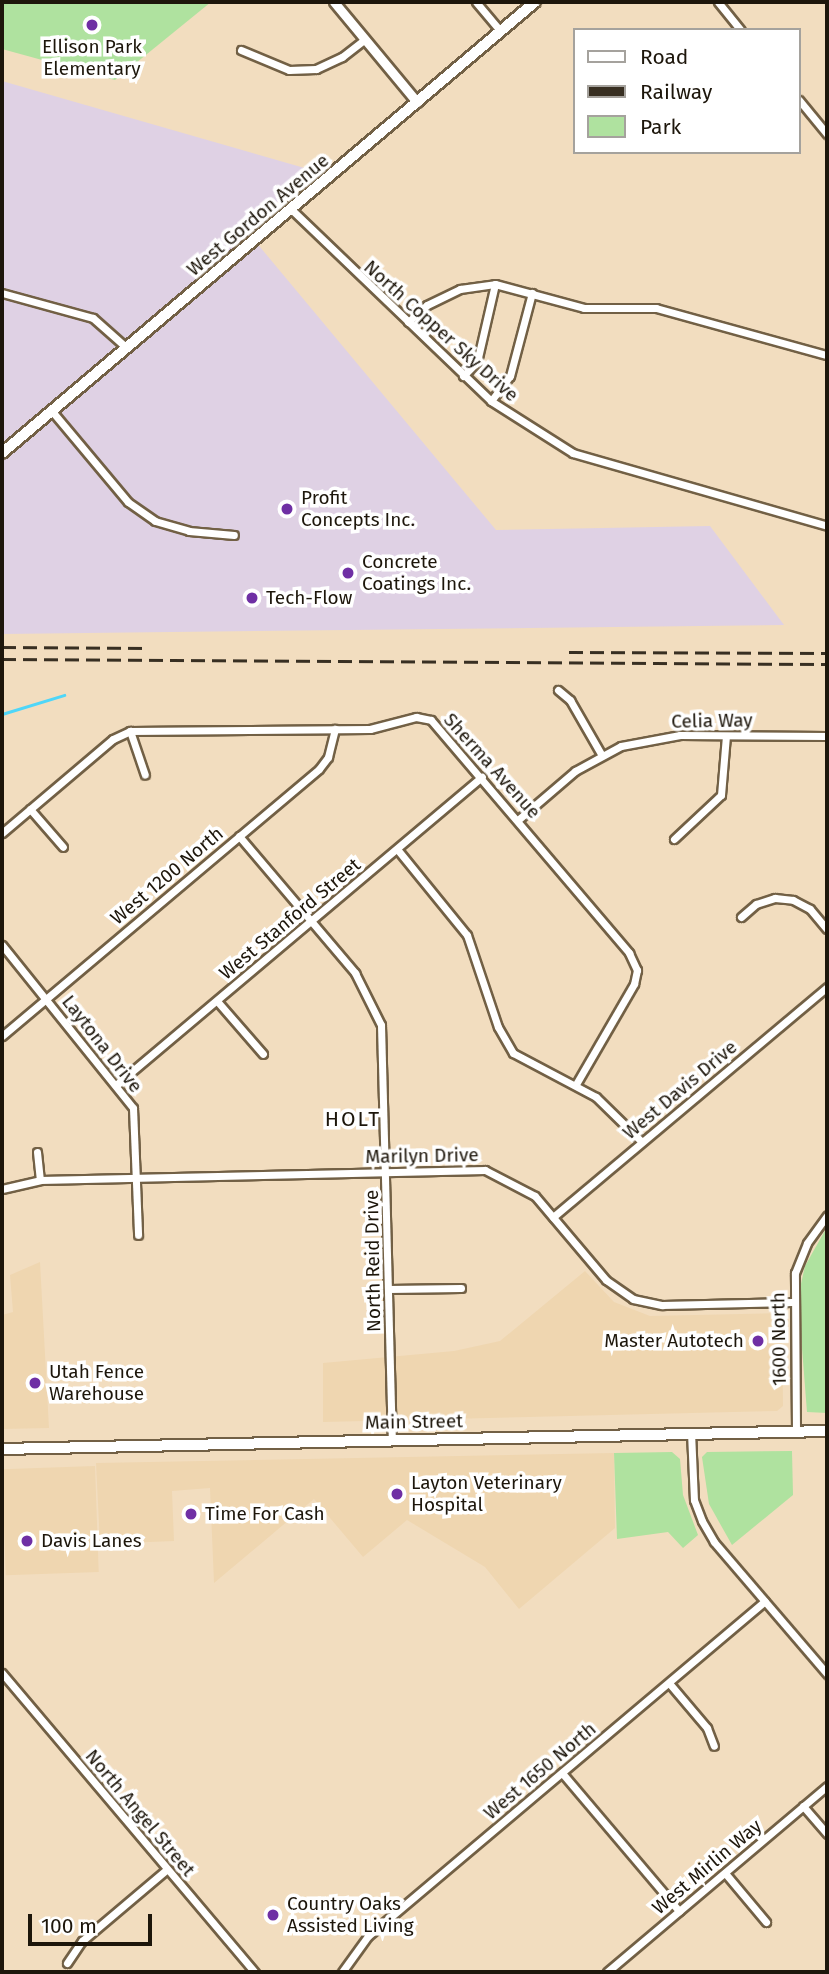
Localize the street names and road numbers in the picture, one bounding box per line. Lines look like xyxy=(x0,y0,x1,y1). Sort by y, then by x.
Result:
street label: West Gordon Avenue xyxy=(182,149,334,281)
street label: North Copper Sky Drive xyxy=(359,256,523,406)
street label: Sherma Avenue xyxy=(439,709,545,823)
street label: Celia Way xyxy=(671,709,753,733)
street label: West 1200 North xyxy=(106,822,228,930)
street label: West Stanford Street xyxy=(215,853,365,985)
street label: Laytona Drive xyxy=(57,991,147,1097)
street label: West Davis Drive xyxy=(618,1036,742,1144)
street label: Marilyn Drive xyxy=(365,1144,479,1168)
street label: North Reid Drive xyxy=(360,1190,386,1332)
street label: 1600 North xyxy=(767,1292,791,1386)
street label: Main Street xyxy=(365,1410,463,1434)
street label: West 1650 North xyxy=(479,1717,601,1825)
street label: North Angel Street xyxy=(80,1745,200,1881)
street label: West Mirlin Way xyxy=(648,1815,766,1919)

